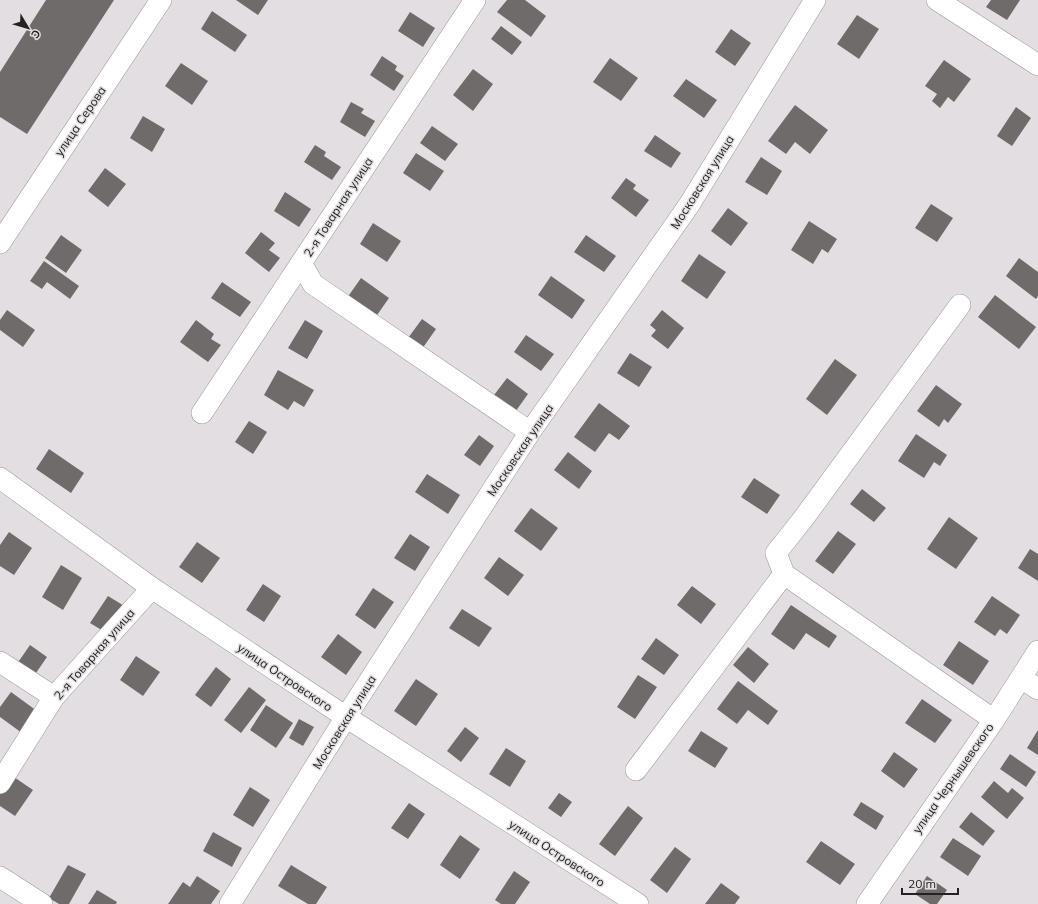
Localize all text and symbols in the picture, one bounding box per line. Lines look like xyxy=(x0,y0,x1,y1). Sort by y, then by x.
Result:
north arrow xyxy=(8,8,48,48)
text: С xyxy=(28,27,44,42)
street label: улица Серова xyxy=(51,83,109,159)
street label: Московская улица xyxy=(667,132,737,232)
street label: 2-я Товарная улица xyxy=(300,154,376,260)
street label: Московская улица xyxy=(484,401,556,499)
street label: 2-я Товарная улица xyxy=(50,605,138,703)
street label: улица Островского xyxy=(235,640,336,714)
street label: Московская улица xyxy=(309,672,379,772)
street label: улица Чернышевского xyxy=(909,720,997,836)
street label: улица Островского xyxy=(506,816,608,890)
scale bar xyxy=(902,870,958,896)
text: 20 m xyxy=(908,876,936,891)

